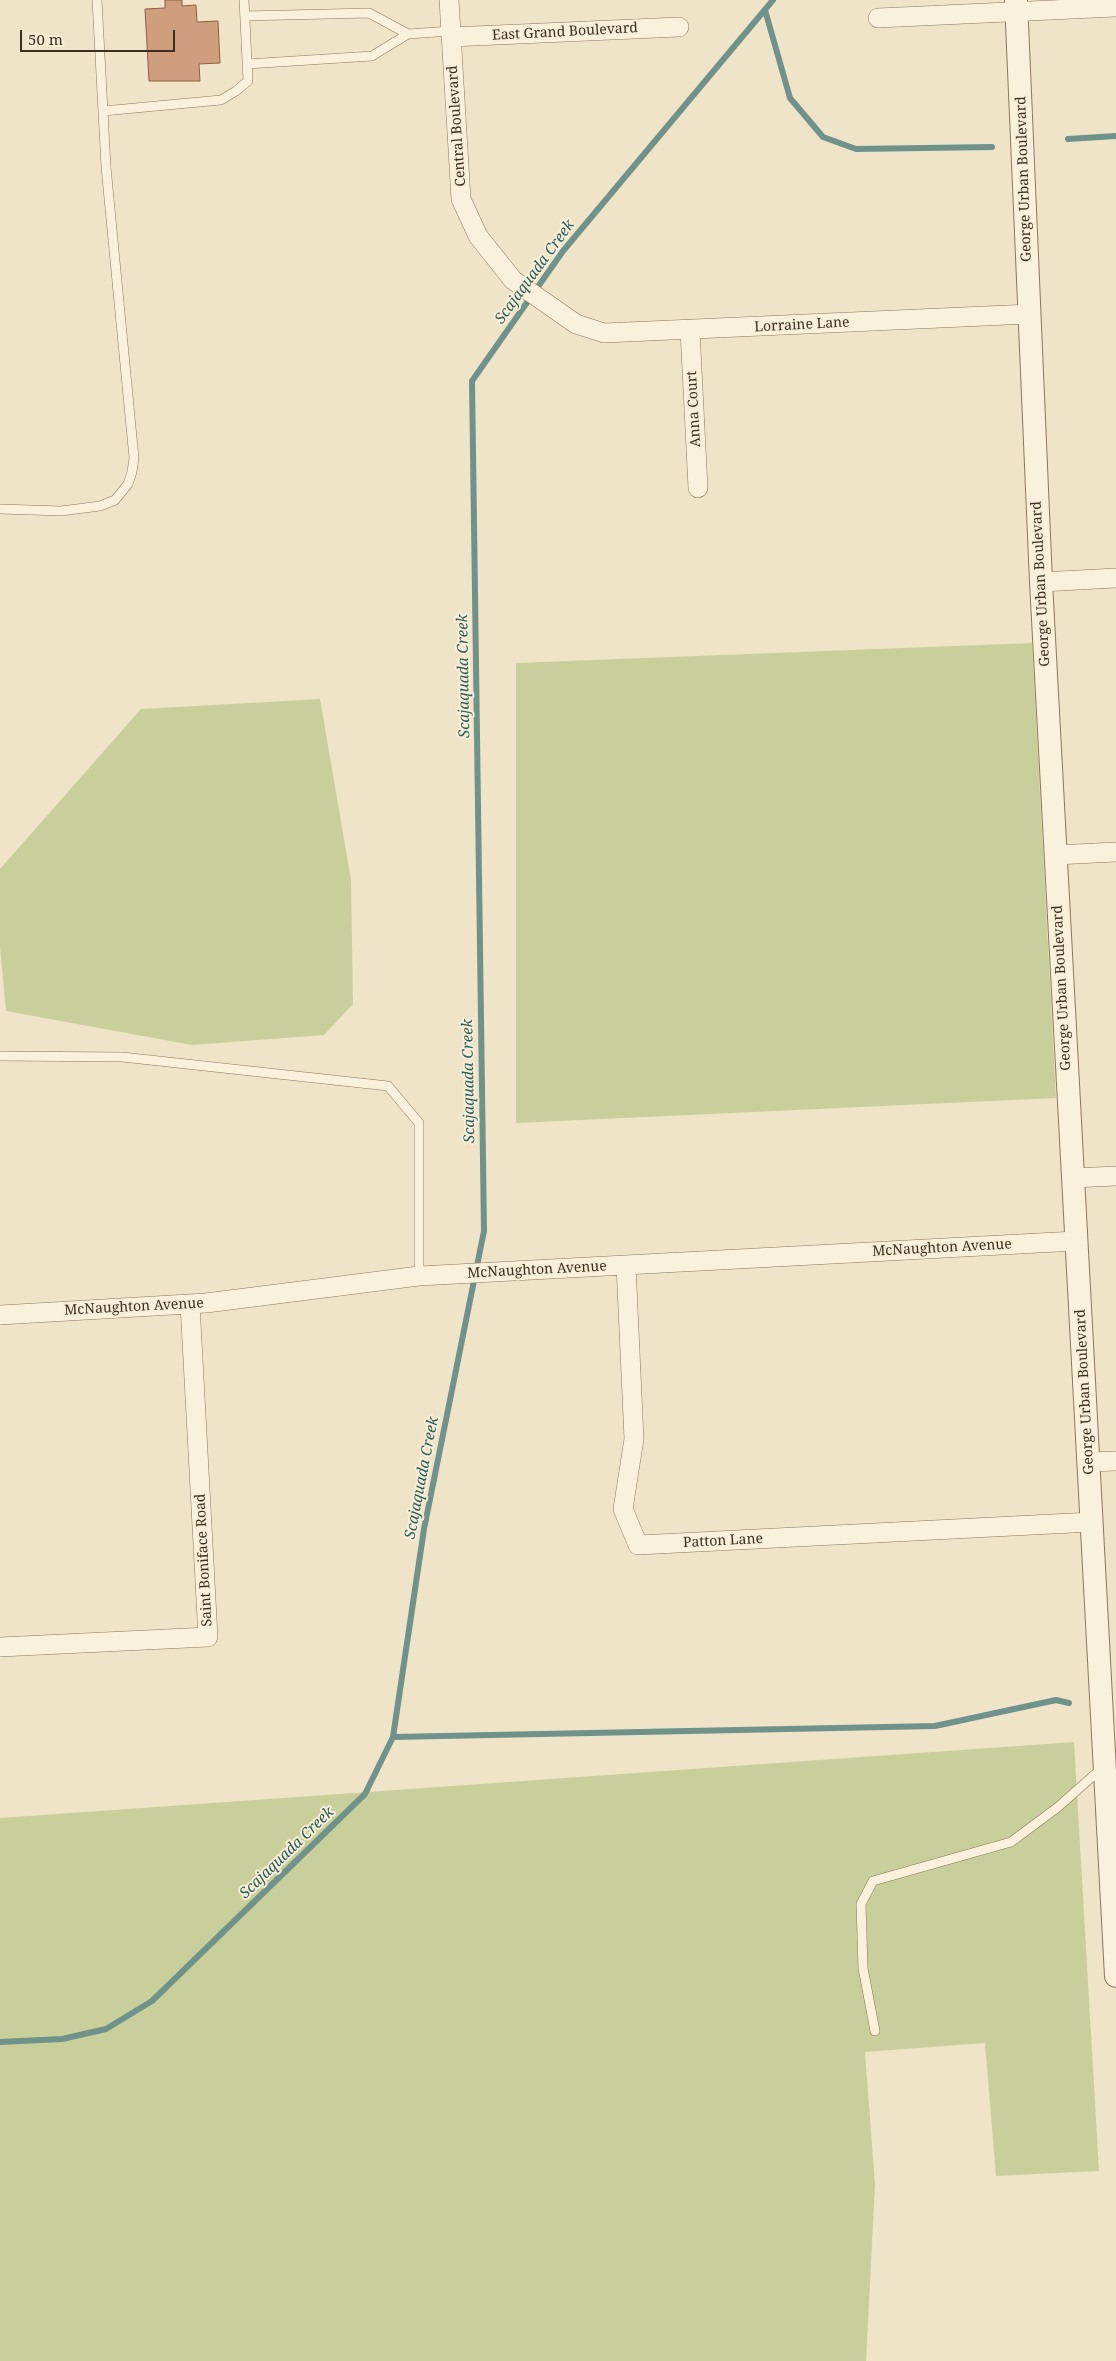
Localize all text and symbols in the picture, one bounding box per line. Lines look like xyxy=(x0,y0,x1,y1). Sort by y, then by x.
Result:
scale bar xyxy=(22,20,178,52)
street label: East Grand Boulevard xyxy=(492,20,638,44)
text: 50 m xyxy=(28,29,63,49)
street label: Central Boulevard xyxy=(444,65,470,187)
street label: George Urban Boulevard xyxy=(1013,96,1035,262)
water label: Scajaquada Creek xyxy=(491,217,579,327)
street label: Lorraine Lane xyxy=(754,314,850,336)
street label: Anna Court xyxy=(684,370,704,448)
street label: George Urban Boulevard xyxy=(1028,501,1054,667)
water label: Scajaquada Creek xyxy=(454,614,474,738)
street label: George Urban Boulevard xyxy=(1049,905,1075,1071)
water label: Scajaquada Creek xyxy=(459,1019,479,1143)
street label: McNaughton Avenue xyxy=(872,1236,1012,1260)
street label: McNaughton Avenue xyxy=(467,1258,607,1282)
street label: McNaughton Avenue xyxy=(64,1295,204,1319)
street label: George Urban Boulevard xyxy=(1072,1309,1098,1475)
water label: Scajaquada Creek xyxy=(401,1415,443,1541)
street label: Saint Boniface Road xyxy=(192,1493,216,1627)
street label: Patton Lane xyxy=(683,1531,763,1551)
water label: Scajaquada Creek xyxy=(236,1803,338,1903)

